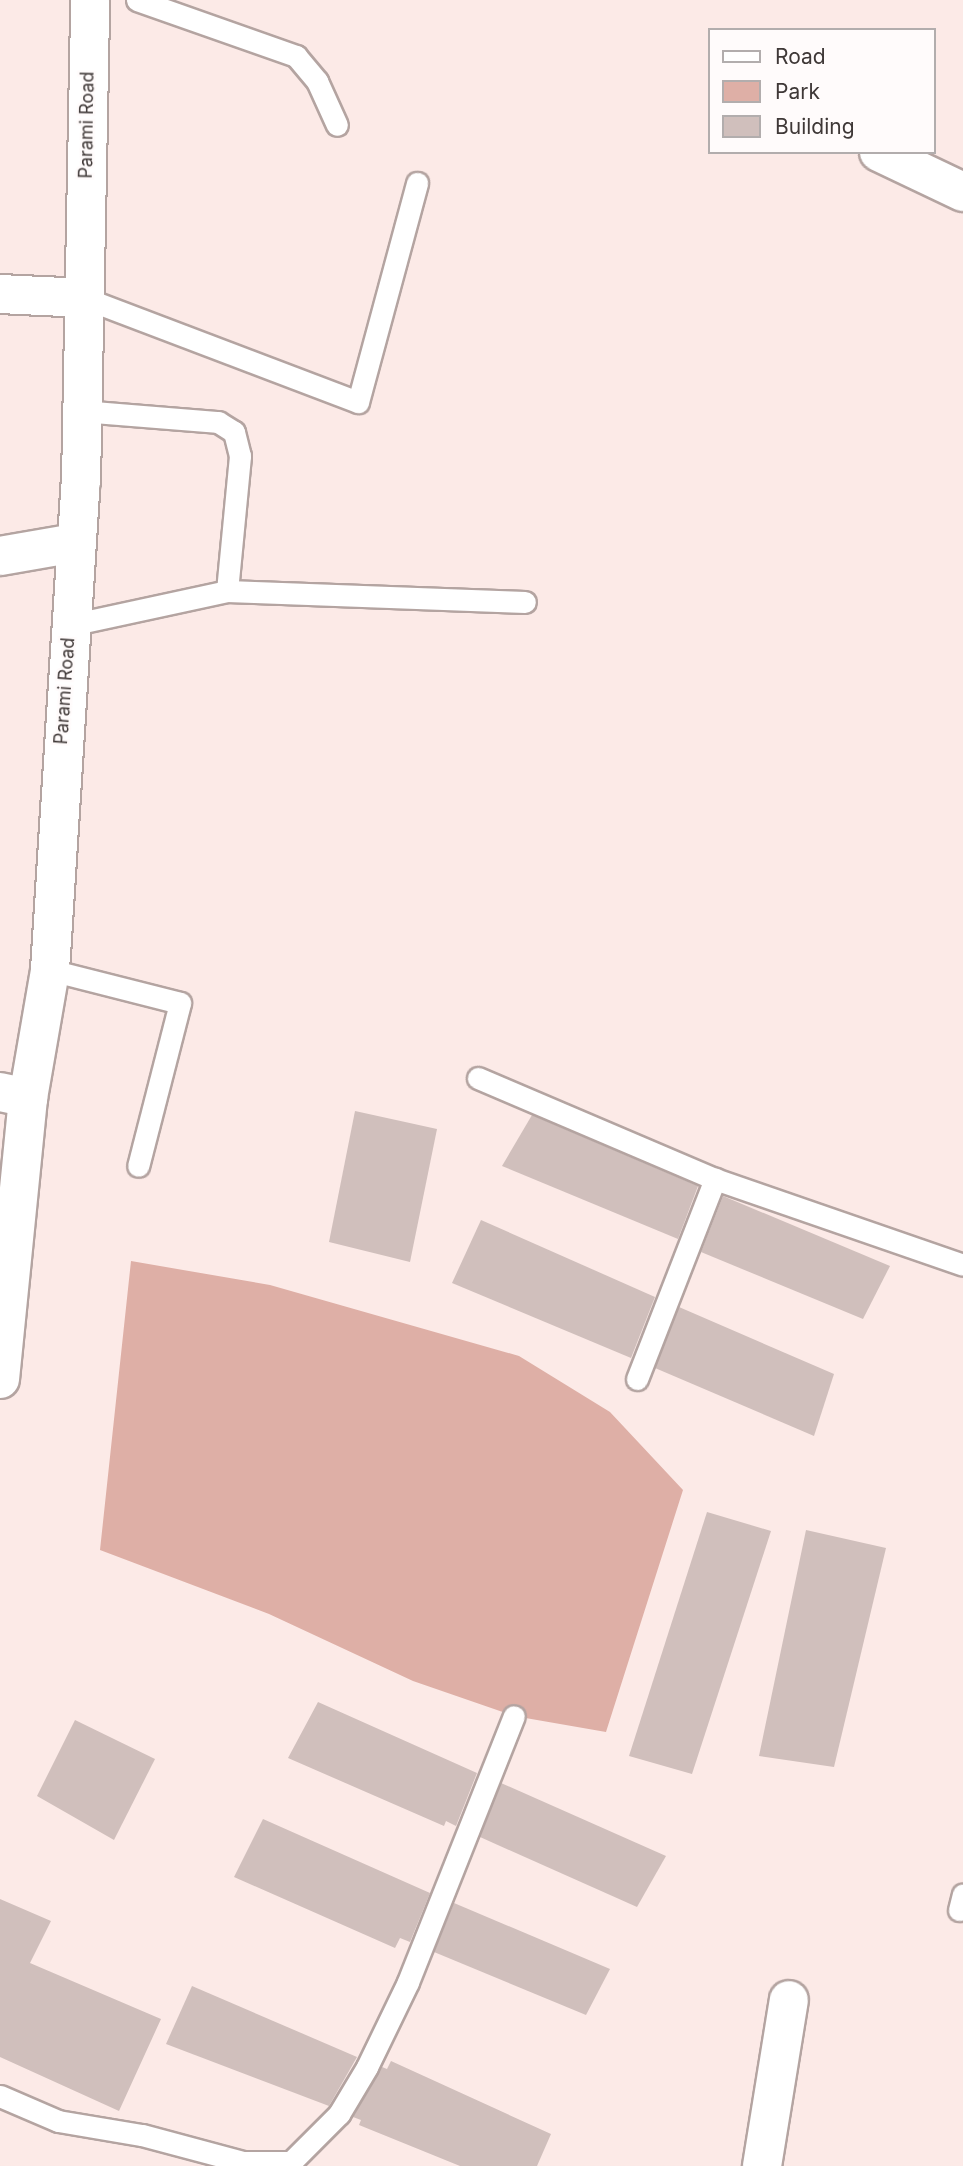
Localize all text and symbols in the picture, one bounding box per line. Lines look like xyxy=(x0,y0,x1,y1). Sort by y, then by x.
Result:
legend xyxy=(708,28,935,154)
text: Road xyxy=(775,44,826,69)
street label: Parami Road xyxy=(75,71,99,179)
text: Park xyxy=(775,79,820,104)
text: Building xyxy=(775,114,855,139)
street label: Parami Road xyxy=(50,637,80,745)

